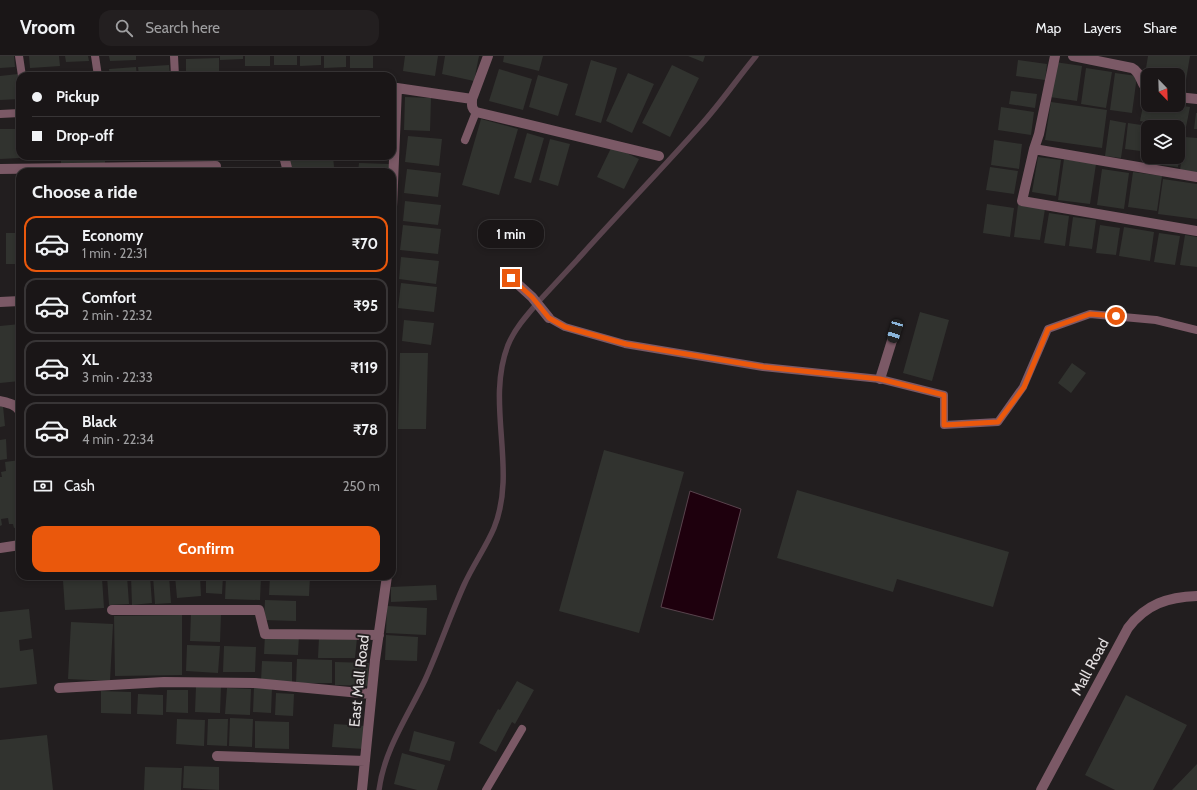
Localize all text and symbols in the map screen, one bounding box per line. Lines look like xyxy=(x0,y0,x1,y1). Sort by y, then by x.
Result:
search box xyxy=(99,10,379,46)
text: Vroom xyxy=(20,16,75,39)
icon: search xyxy=(113,17,135,39)
text: Search here xyxy=(145,19,220,37)
text: Map xyxy=(1036,19,1061,37)
text: Layers xyxy=(1083,19,1121,37)
text: Share xyxy=(1143,19,1177,37)
north arrow xyxy=(1141,68,1185,112)
map controls xyxy=(1141,68,1185,164)
text: Pickup xyxy=(56,88,99,106)
button: layers xyxy=(1141,120,1185,164)
text: Drop-off xyxy=(56,127,114,145)
text: Choose a ride xyxy=(32,181,137,203)
callout: 1 min xyxy=(478,220,544,248)
icon: car xyxy=(34,226,70,262)
text: 1 min xyxy=(496,226,526,242)
text: Economy xyxy=(82,227,143,245)
text: ₹70 xyxy=(352,235,378,253)
text: 1 min · 22:31 xyxy=(82,245,147,261)
route end xyxy=(502,269,520,287)
icon: car xyxy=(34,288,70,324)
text: Comfort xyxy=(82,289,136,307)
text: ₹95 xyxy=(353,297,378,315)
text: 2 min · 22:32 xyxy=(82,307,152,323)
route start xyxy=(1107,307,1125,325)
car xyxy=(886,318,904,344)
icon: car xyxy=(34,350,70,386)
text: XL xyxy=(82,351,99,369)
text: ₹119 xyxy=(350,359,378,377)
text: 3 min · 22:33 xyxy=(82,369,153,385)
icon: car xyxy=(34,412,70,448)
text: Black xyxy=(82,413,117,431)
text: ₹78 xyxy=(353,421,378,439)
text: 4 min · 22:34 xyxy=(82,431,154,447)
icon: cash xyxy=(32,475,54,497)
text: Cash xyxy=(64,477,95,495)
text: 250 m xyxy=(343,478,380,494)
button: Confirm xyxy=(32,526,380,572)
street label: East Mall Road xyxy=(345,634,373,728)
street label: Mall Road xyxy=(1067,635,1113,699)

